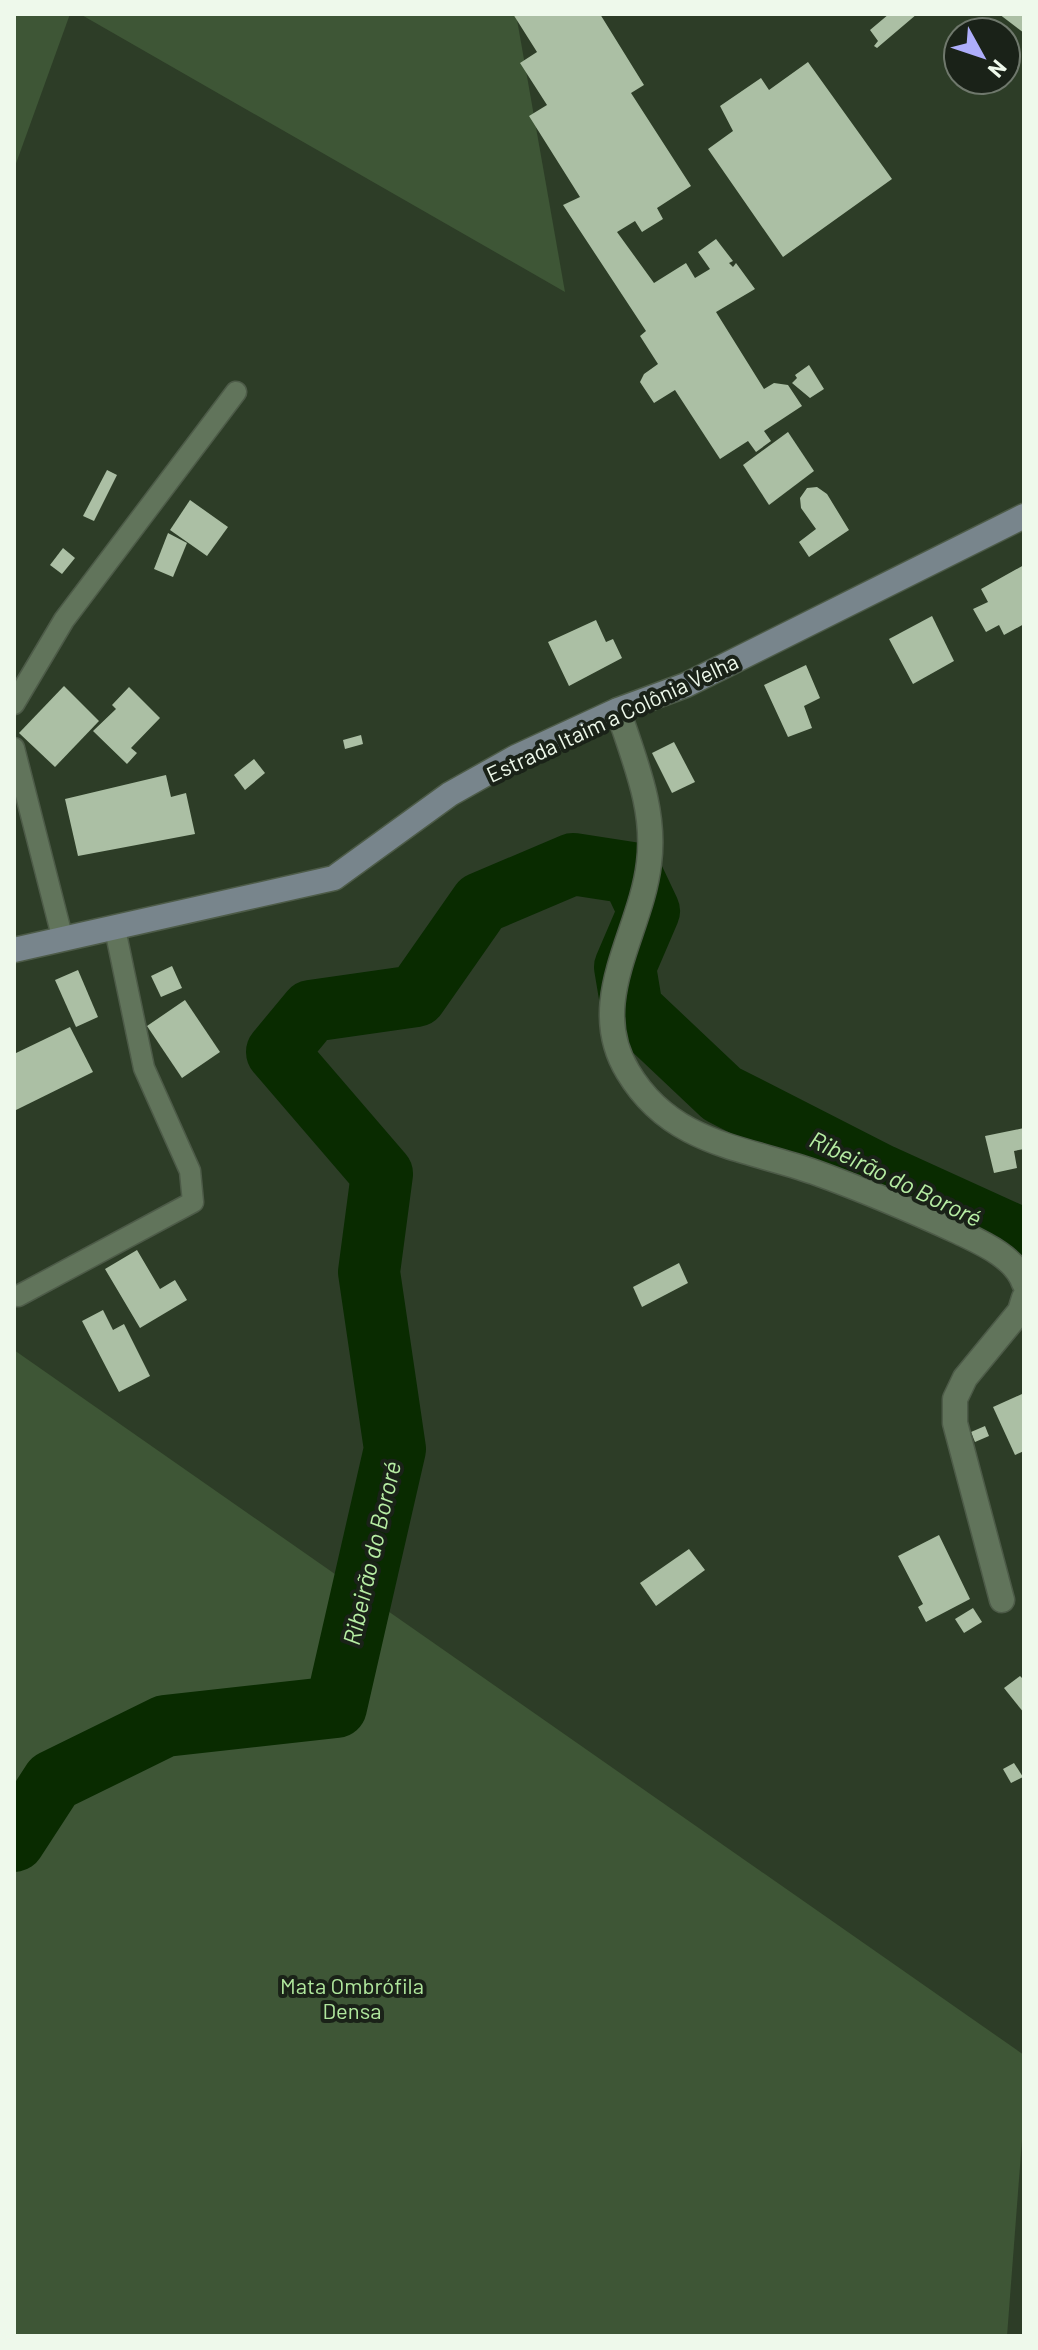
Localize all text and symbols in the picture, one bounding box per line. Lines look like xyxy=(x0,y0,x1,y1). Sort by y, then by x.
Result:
north arrow xyxy=(942,16,1022,96)
text: N xyxy=(983,56,1013,83)
street label: Estrada Itaim a Colônia Velha xyxy=(482,647,742,787)
water label: Ribeirão do Bororé xyxy=(805,1124,987,1232)
water label: Ribeirão do Bororé xyxy=(336,1458,406,1648)
park label: Mata Ombrófila Densa xyxy=(280,1972,424,2023)

